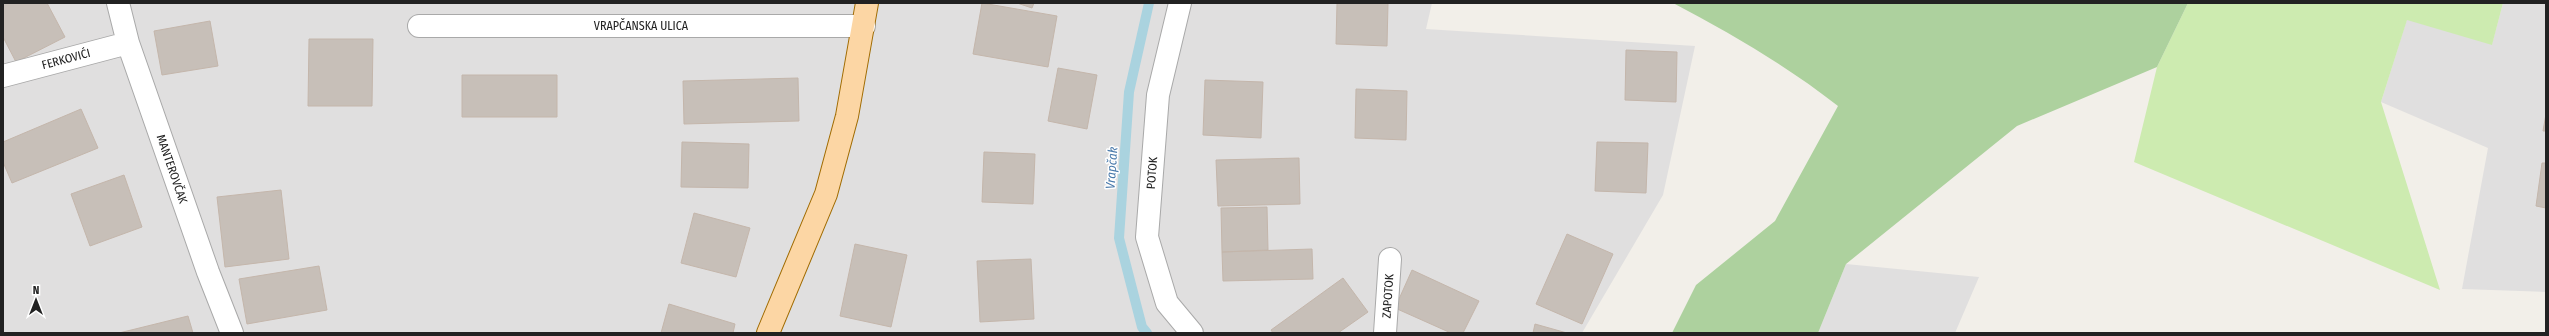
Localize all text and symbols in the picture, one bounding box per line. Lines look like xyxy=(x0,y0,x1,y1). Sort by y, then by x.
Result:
street label: VRAPČANSKA ULICA xyxy=(594,18,689,33)
street label: FERKOVIĆI xyxy=(40,45,92,72)
street label: MANTEROVČAK xyxy=(154,132,191,206)
water label: Vrapčak xyxy=(1103,146,1121,190)
street label: POTOK xyxy=(1144,156,1160,190)
street label: ZAPOTOK xyxy=(1379,273,1397,319)
north arrow xyxy=(16,280,56,320)
text: N xyxy=(33,284,39,297)

